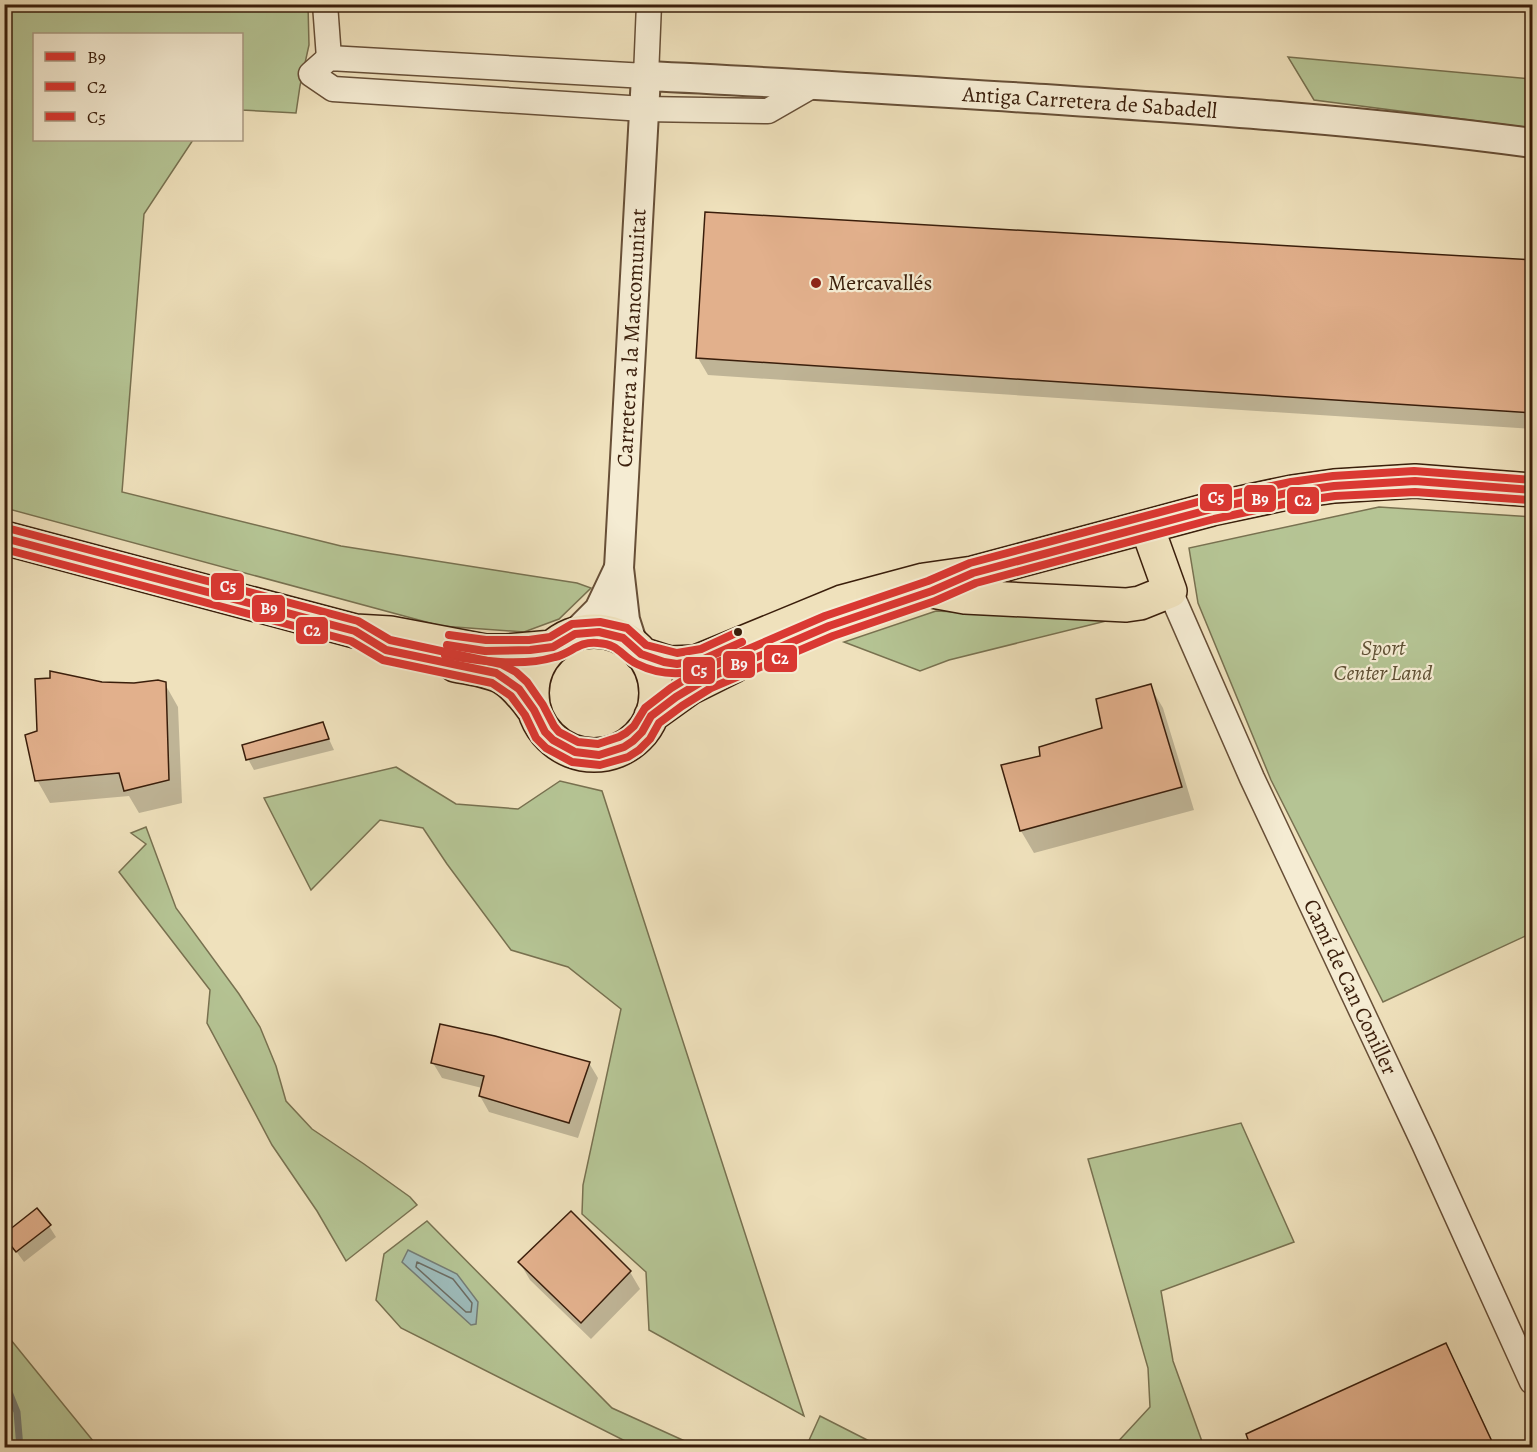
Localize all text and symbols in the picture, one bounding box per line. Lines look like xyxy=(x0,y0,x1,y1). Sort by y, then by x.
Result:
legend xyxy=(33,33,243,141)
text: B9 xyxy=(87,45,106,69)
text: C2 xyxy=(87,75,107,99)
street label: Antiga Carretera de Sabadell xyxy=(961,79,1218,126)
text: C5 xyxy=(87,105,106,129)
street label: Carretera a la Mancomunitat xyxy=(610,208,654,468)
place label: Mercavallés xyxy=(828,268,932,298)
marker: Mercavallés xyxy=(809,276,823,290)
line badge: C5 xyxy=(1199,483,1233,512)
line badge: B9 xyxy=(1243,484,1277,513)
line badge: C2 xyxy=(1286,486,1320,515)
text: C5 xyxy=(1208,487,1225,509)
text: B9 xyxy=(1251,489,1269,511)
text: C2 xyxy=(1294,490,1312,512)
line badge: C5 xyxy=(210,572,245,601)
text: C5 xyxy=(220,576,237,598)
line badge: B9 xyxy=(251,594,286,623)
text: B9 xyxy=(260,598,278,620)
line badge: C2 xyxy=(295,616,329,645)
text: C2 xyxy=(303,620,321,642)
unlabelled marker xyxy=(732,626,744,638)
park label: Sport Center Land xyxy=(1334,633,1432,688)
line badge: C2 xyxy=(763,644,798,673)
text: C2 xyxy=(771,648,789,670)
line badge: B9 xyxy=(722,650,756,679)
text: B9 xyxy=(730,654,748,676)
line badge: C5 xyxy=(682,656,716,685)
text: C5 xyxy=(691,660,708,682)
street label: Camí de Can Coniller xyxy=(1296,894,1404,1080)

